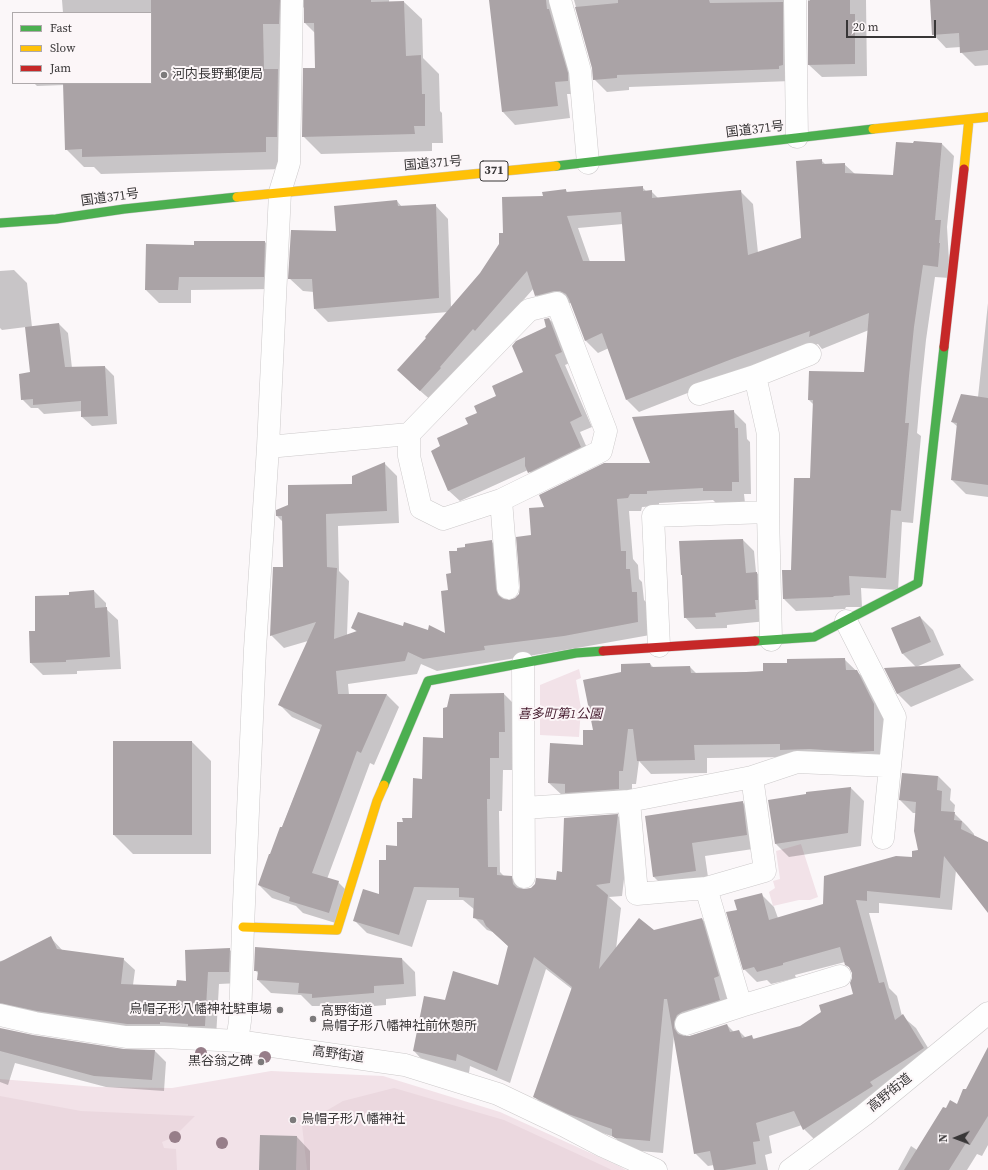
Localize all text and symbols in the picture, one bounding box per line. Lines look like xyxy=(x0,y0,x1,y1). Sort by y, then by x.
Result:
legend xyxy=(12,12,152,84)
scale bar xyxy=(848,12,938,38)
text: 20 m xyxy=(853,19,879,35)
text: Fast xyxy=(50,20,72,36)
text: Slow xyxy=(50,40,75,56)
text: Jam xyxy=(50,60,71,76)
place label: 河内長野郵便局 xyxy=(172,67,263,83)
marker: 河内長野郵便局 xyxy=(159,70,169,80)
street label: 国道371号 xyxy=(725,119,785,141)
street label: 国道371号 xyxy=(403,154,463,174)
road number: 371 xyxy=(480,161,508,181)
street label: 国道371号 xyxy=(80,186,140,210)
park label: 喜多町第1公園 xyxy=(518,707,602,723)
place label: 烏帽子形八幡神社駐車場 xyxy=(129,1002,272,1018)
place label: 高野街道 烏帽子形八幡神社前休憩所 xyxy=(321,1004,477,1035)
marker: 烏帽子形八幡神社駐車場 xyxy=(275,1005,285,1015)
marker: 高野街道 烏帽子形八幡神社前休憩所 xyxy=(308,1014,318,1024)
street label: 高野街道 xyxy=(311,1044,365,1066)
place label: 黒谷翁之碑 xyxy=(188,1054,253,1070)
marker: 黒谷翁之碑 xyxy=(256,1057,266,1067)
street label: 高野街道 xyxy=(865,1071,915,1115)
place label: 烏帽子形八幡神社 xyxy=(301,1112,405,1128)
marker: 烏帽子形八幡神社 xyxy=(288,1115,298,1125)
north arrow xyxy=(936,1118,976,1158)
text: N xyxy=(936,1134,951,1142)

